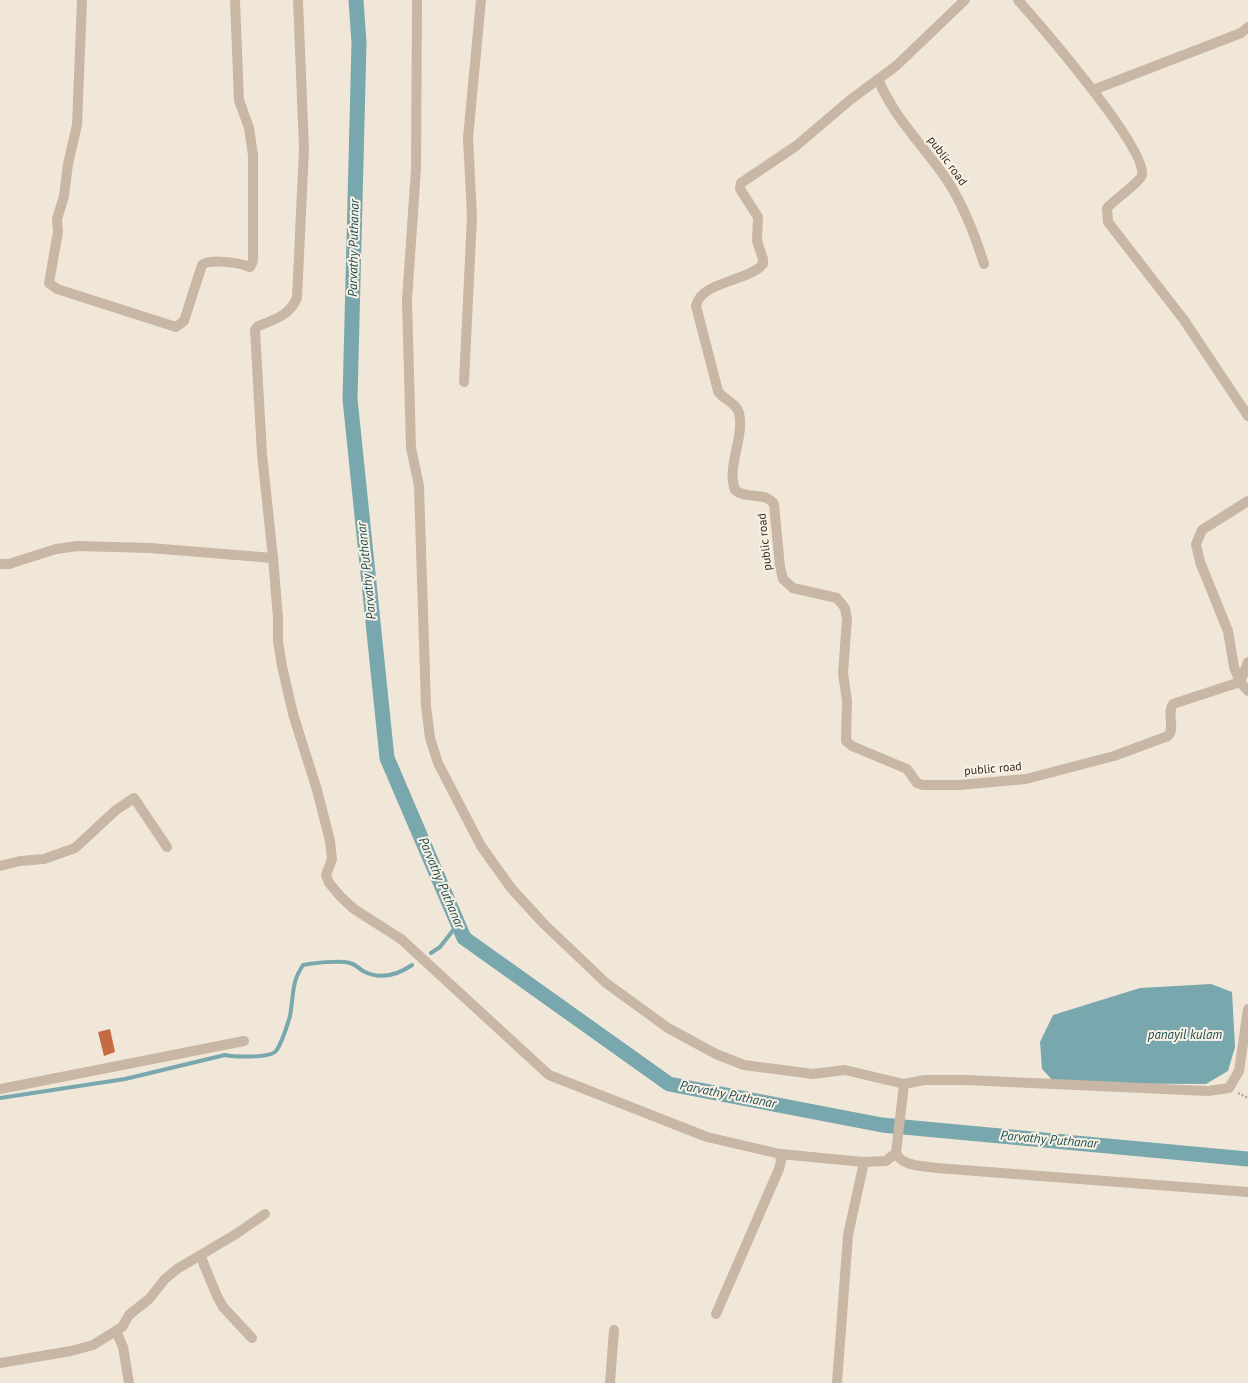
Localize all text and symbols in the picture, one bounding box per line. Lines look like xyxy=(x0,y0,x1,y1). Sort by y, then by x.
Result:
street label: public road xyxy=(924,133,970,189)
water label: Parvathy Puthanar xyxy=(345,199,363,297)
street label: public road xyxy=(755,513,775,571)
water label: Parvathy Puthanar xyxy=(354,522,380,620)
street label: public road xyxy=(964,759,1022,779)
water label: Parvathy Puthanar xyxy=(415,835,467,931)
water label: panayil kulam xyxy=(1148,1027,1222,1043)
water label: Parvathy Puthanar xyxy=(679,1078,777,1112)
water label: Parvathy Puthanar xyxy=(1000,1128,1098,1152)

